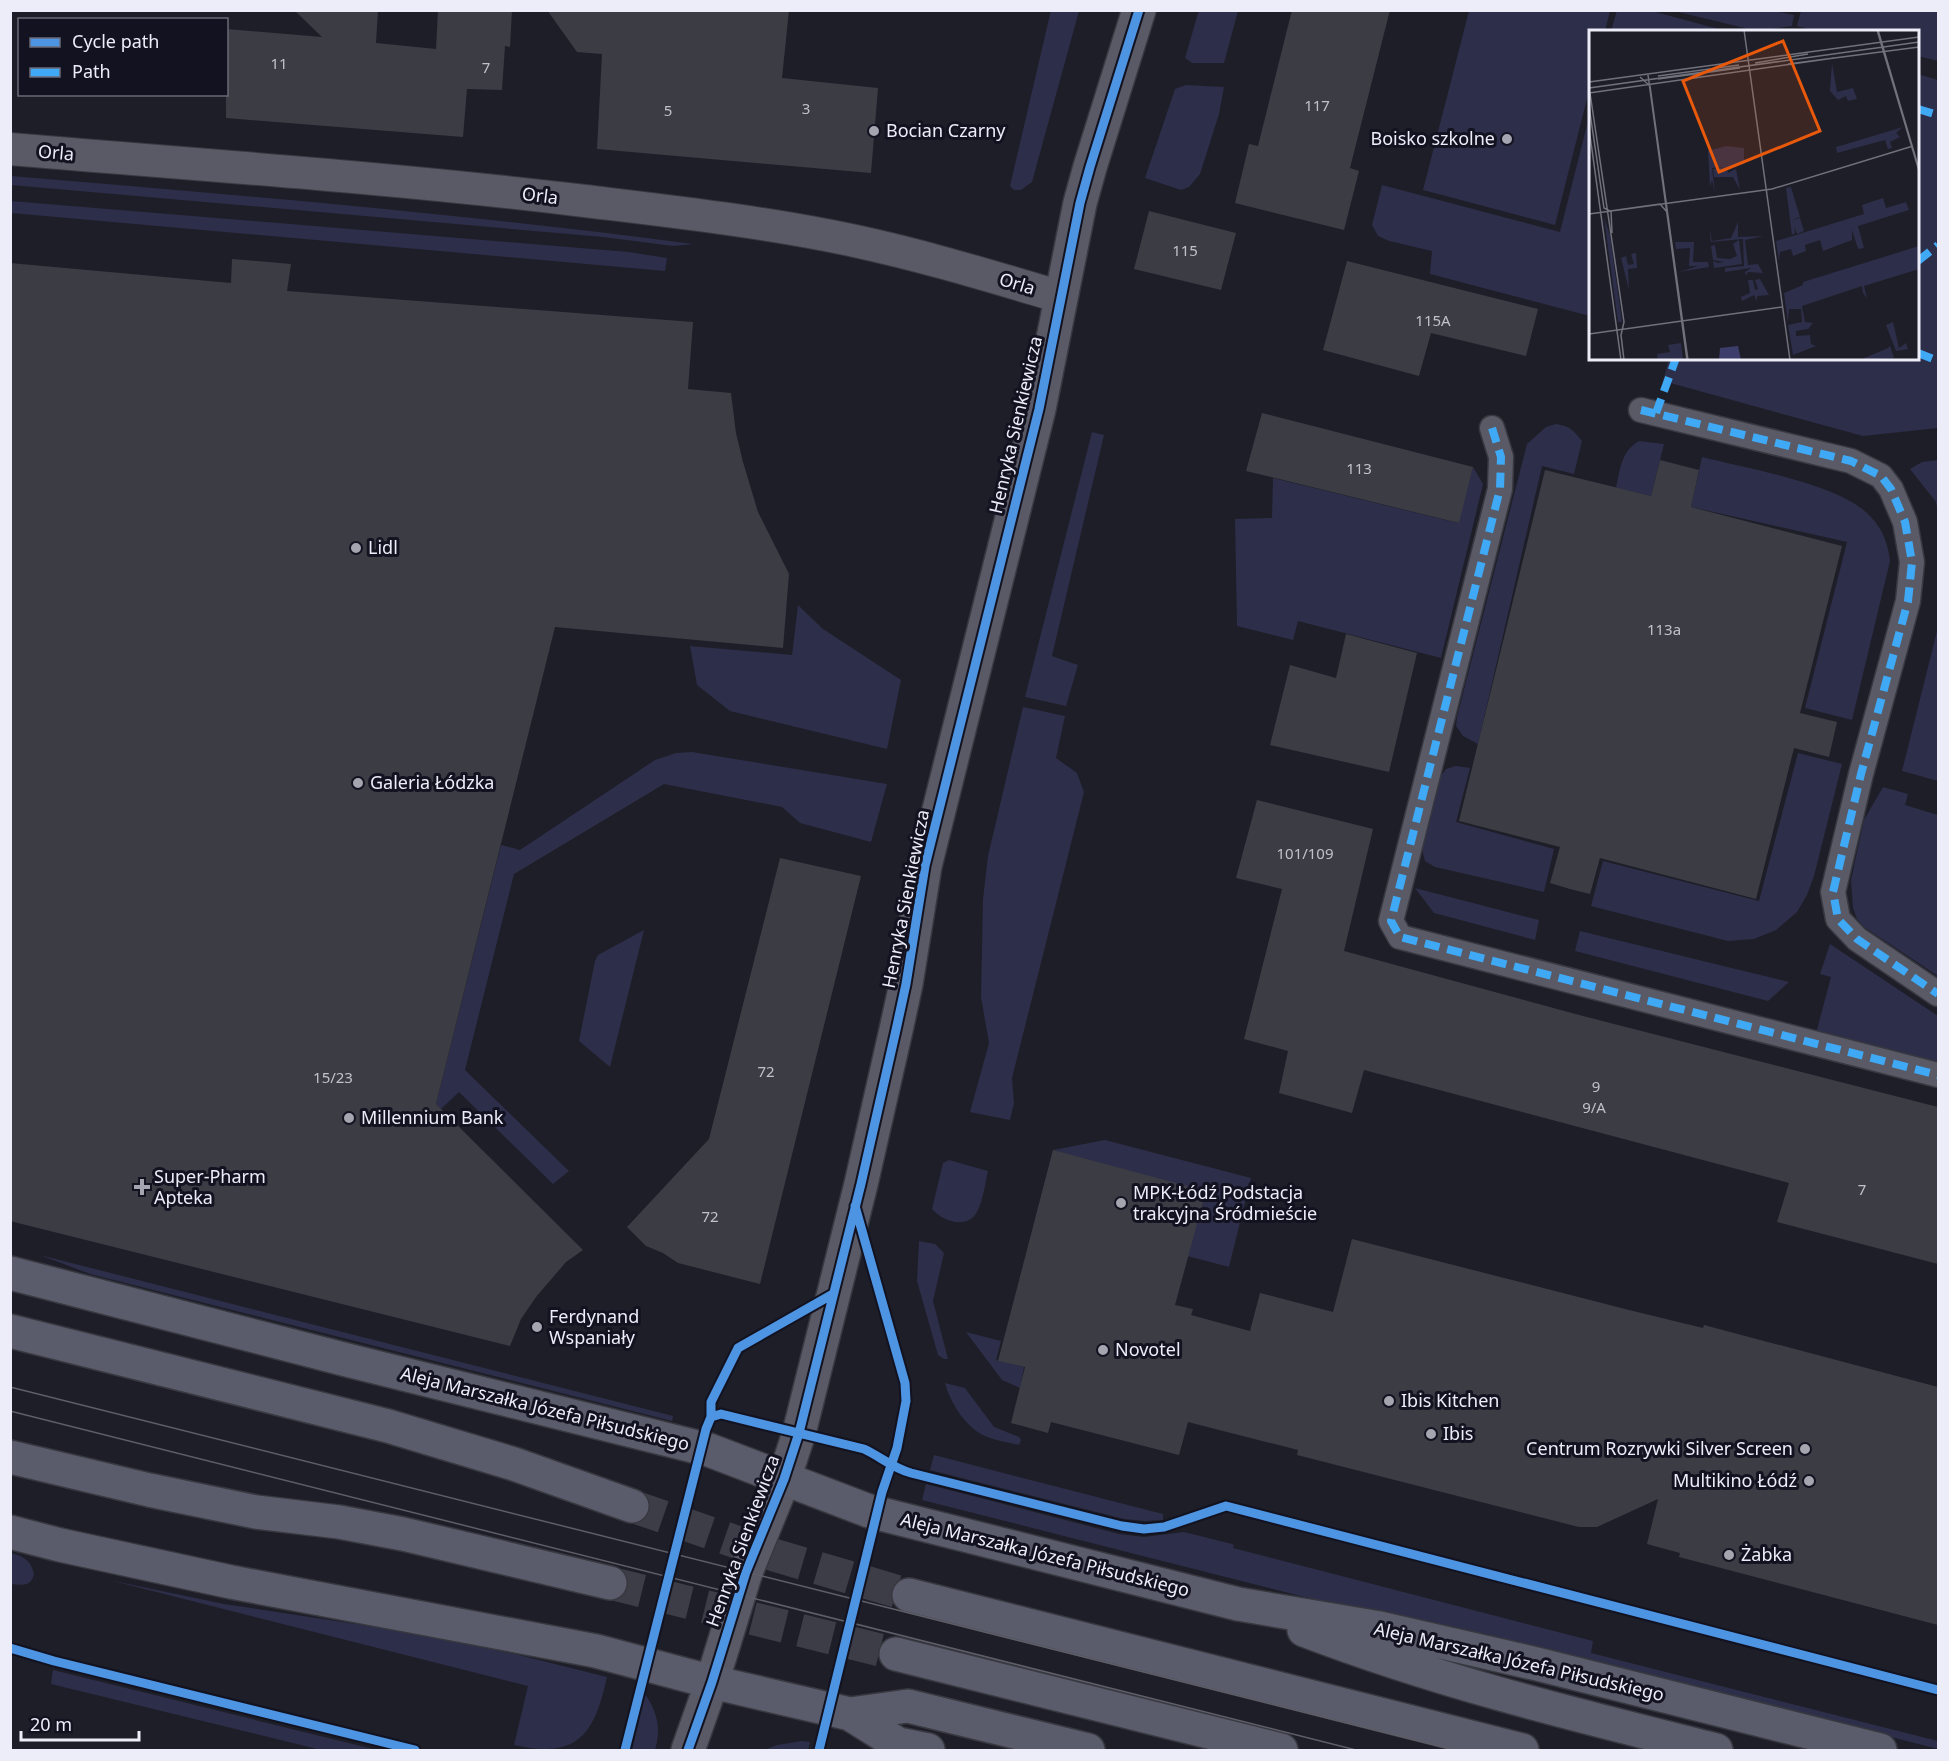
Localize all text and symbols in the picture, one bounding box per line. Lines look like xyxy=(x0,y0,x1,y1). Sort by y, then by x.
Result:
legend xyxy=(18,18,228,96)
text: Cycle path xyxy=(72,29,159,53)
inset map xyxy=(1589,30,1919,360)
house number: 11 xyxy=(270,53,288,73)
house number: 7 xyxy=(482,57,490,77)
text: Path xyxy=(72,59,111,83)
house number: 117 xyxy=(1304,95,1330,115)
house number: 3 xyxy=(802,98,810,118)
house number: 5 xyxy=(664,100,672,120)
place label: Bocian Czarny xyxy=(886,118,1006,142)
marker: Bocian Czarny xyxy=(867,124,881,138)
place label: Boisko szkolne xyxy=(1370,126,1495,150)
marker: Boisko szkolne xyxy=(1500,132,1514,146)
street label: Orla xyxy=(37,138,75,166)
street label: Orla xyxy=(521,181,560,209)
house number: 115 xyxy=(1172,240,1198,260)
street label: Orla xyxy=(996,266,1038,300)
house number: 115A xyxy=(1415,310,1451,330)
street label: Henryka Sienkiewicza xyxy=(983,334,1047,516)
house number: 113 xyxy=(1346,458,1372,478)
place label: Lidl xyxy=(368,535,398,559)
marker: Lidl xyxy=(349,541,363,555)
house number: 113a xyxy=(1647,619,1681,639)
place label: Galeria Łódzka xyxy=(370,770,494,794)
marker: Galeria Łódzka xyxy=(351,776,365,790)
street label: Henryka Sienkiewicza xyxy=(876,807,934,990)
house number: 101/109 xyxy=(1276,843,1334,863)
house number: 72 xyxy=(757,1061,775,1081)
house number: 15/23 xyxy=(313,1067,353,1087)
house number: 9 xyxy=(1592,1076,1600,1096)
house number: 9/A xyxy=(1582,1097,1606,1117)
place label: Millennium Bank xyxy=(361,1105,504,1129)
marker: Millennium Bank xyxy=(342,1111,356,1125)
place label: Super-Pharm Apteka xyxy=(154,1164,266,1209)
house number: 7 xyxy=(1858,1179,1866,1199)
marker: Super-Pharm Apteka xyxy=(135,1180,149,1194)
place label: MPK-Łódź Podstacja trakcyjna Śródmieście xyxy=(1133,1180,1317,1225)
marker: MPK-Łódź Podstacja trakcyjna Śródmieście xyxy=(1114,1196,1128,1210)
house number: 72 xyxy=(701,1206,719,1226)
place label: Ferdynand Wspaniały xyxy=(549,1304,639,1349)
marker: Ferdynand Wspaniały xyxy=(530,1320,544,1334)
place label: Novotel xyxy=(1115,1337,1181,1361)
marker: Novotel xyxy=(1096,1343,1110,1357)
street label: Aleja Marszałka Józefa Piłsudskiego xyxy=(398,1360,692,1456)
place label: Ibis Kitchen xyxy=(1401,1388,1499,1412)
marker: Ibis Kitchen xyxy=(1382,1394,1396,1408)
place label: Ibis xyxy=(1443,1421,1473,1445)
marker: Ibis xyxy=(1424,1427,1438,1441)
place label: Centrum Rozrywki Silver Screen xyxy=(1526,1436,1793,1460)
marker: Centrum Rozrywki Silver Screen xyxy=(1798,1442,1812,1456)
street label: Henryka Sienkiewicza xyxy=(700,1451,784,1630)
place label: Multikino Łódź xyxy=(1673,1468,1797,1492)
marker: Multikino Łódź xyxy=(1802,1474,1816,1488)
street label: Aleja Marszałka Józefa Piłsudskiego xyxy=(898,1506,1192,1602)
place label: Żabka xyxy=(1741,1542,1792,1566)
marker: Żabka xyxy=(1722,1548,1736,1562)
street label: Aleja Marszałka Józefa Piłsudskiego xyxy=(1372,1616,1667,1706)
scale bar xyxy=(21,1704,140,1742)
text: 20 m xyxy=(30,1712,72,1736)

